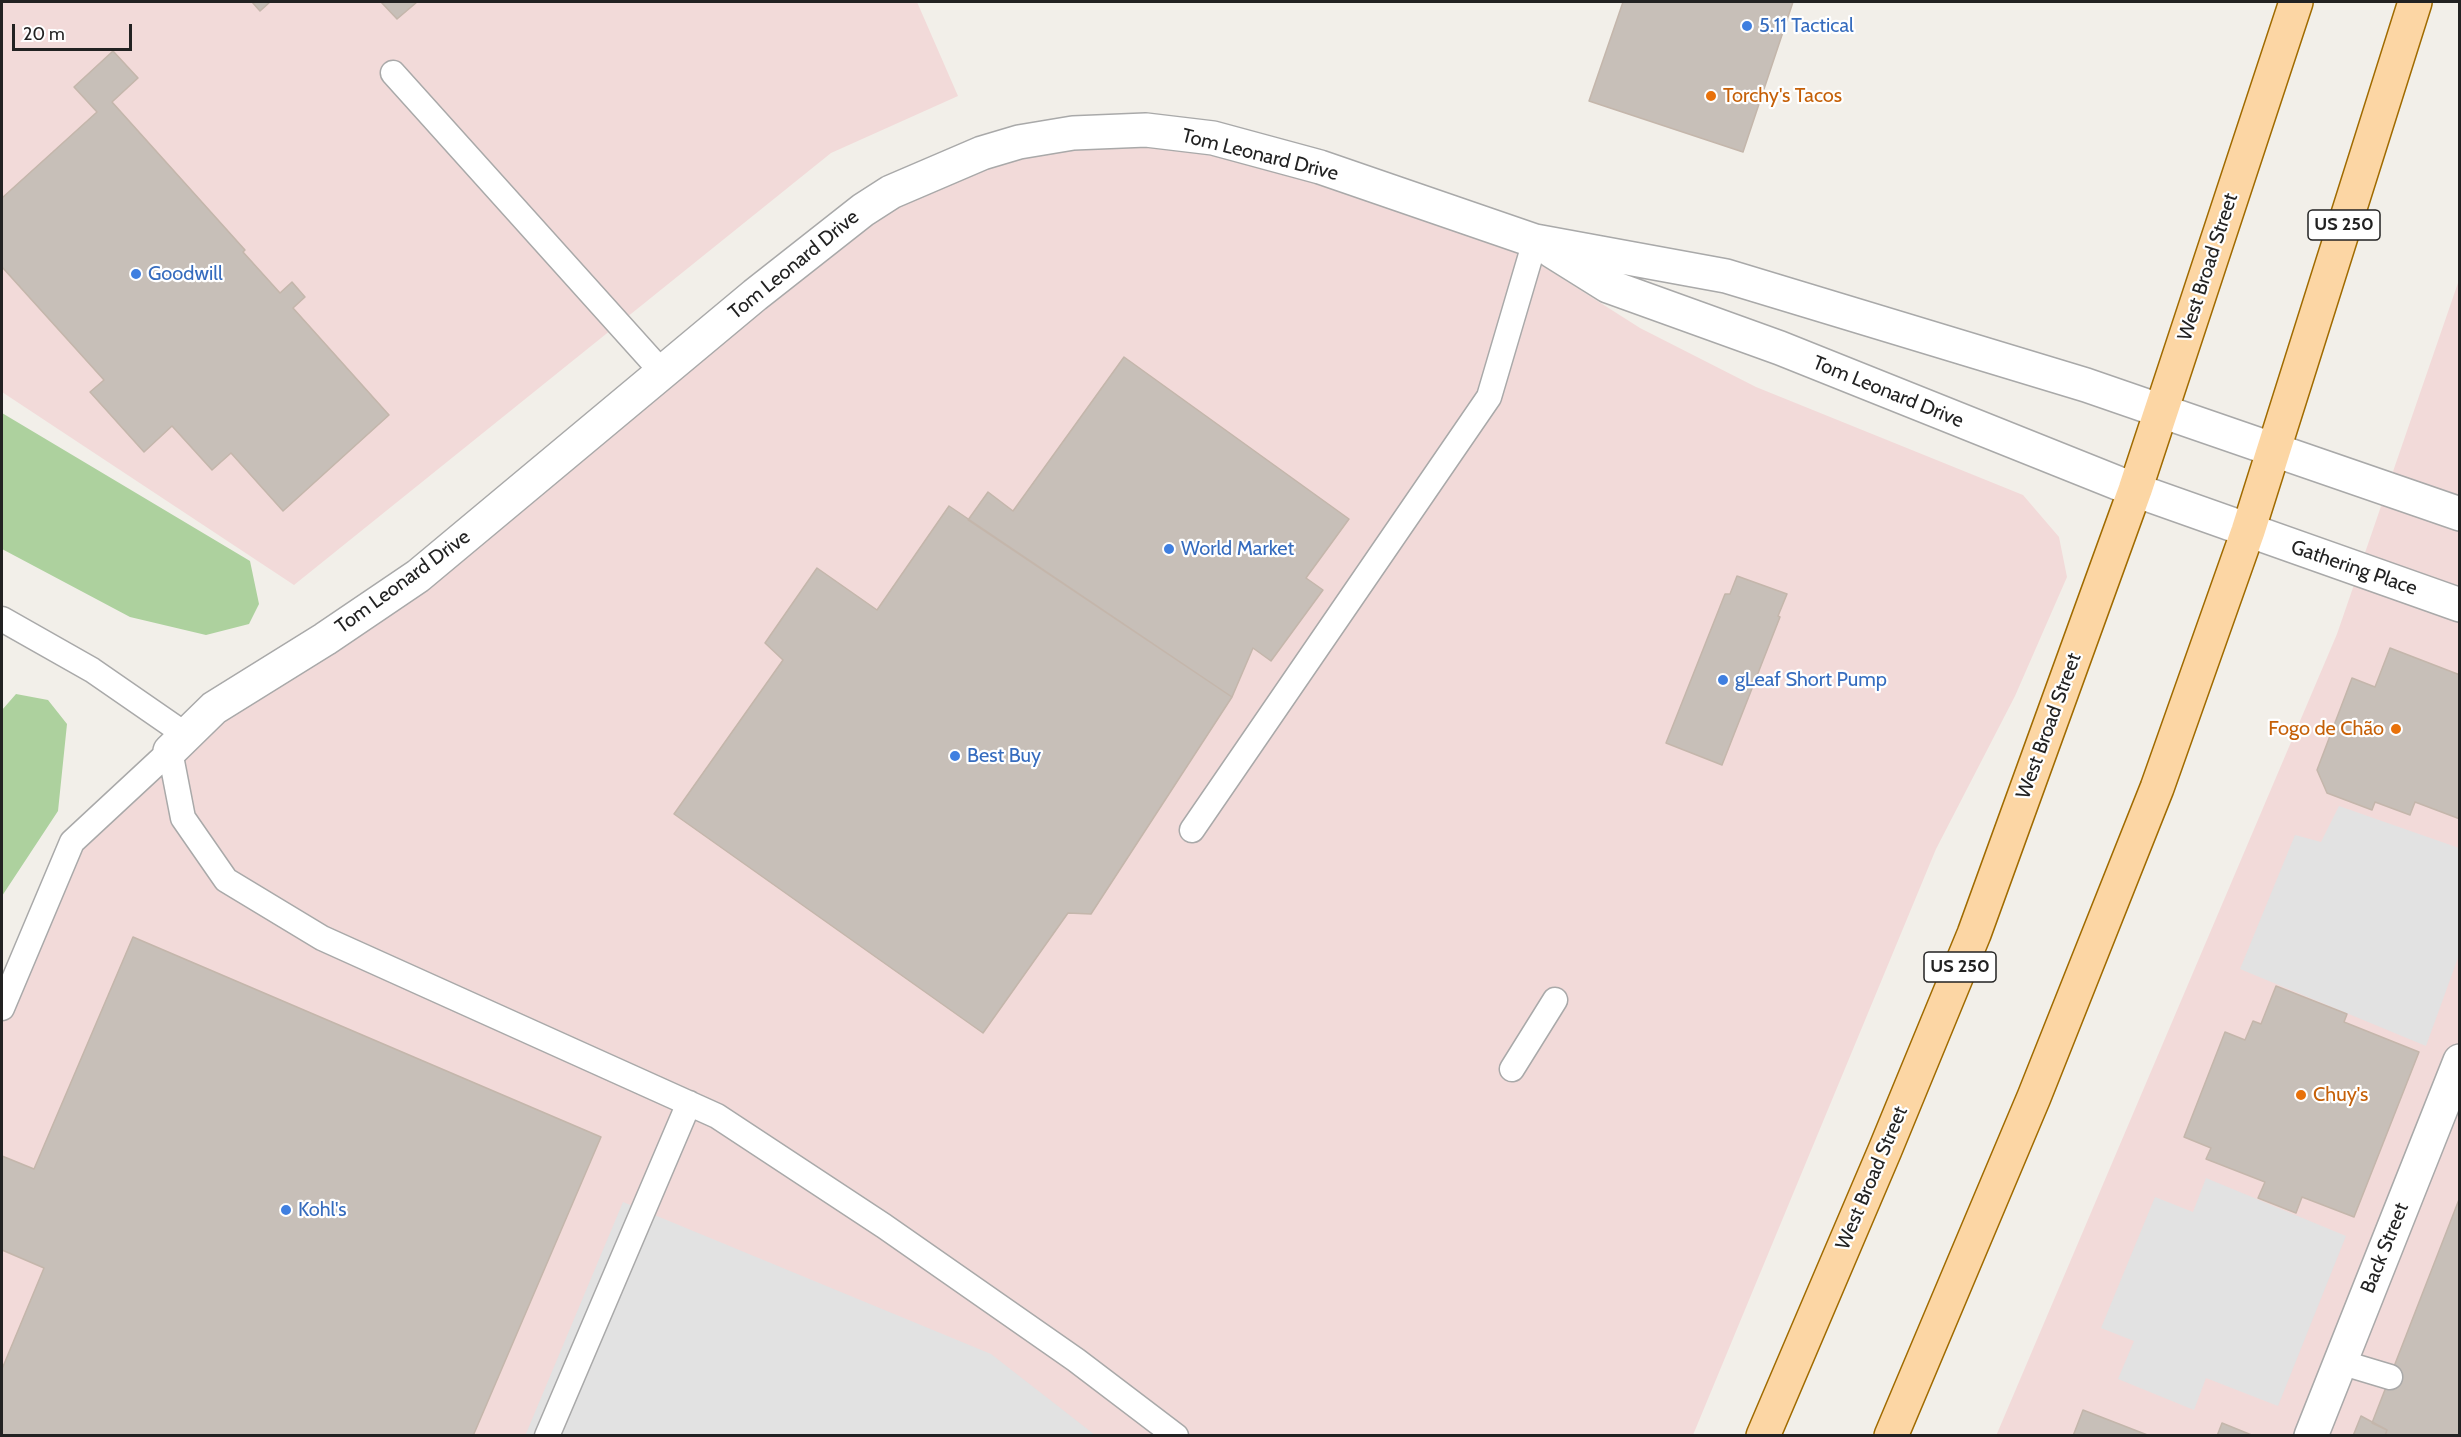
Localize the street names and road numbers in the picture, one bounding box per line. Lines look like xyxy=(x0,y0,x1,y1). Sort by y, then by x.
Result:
street label: Tom Leonard Drive xyxy=(1179,124,1341,186)
street label: West Broad Street xyxy=(2173,190,2243,344)
street label: Tom Leonard Drive xyxy=(724,205,864,325)
road number: US 250 xyxy=(2308,210,2380,240)
street label: Tom Leonard Drive xyxy=(1809,351,1967,433)
street label: Tom Leonard Drive xyxy=(331,525,475,639)
street label: Gathering Place xyxy=(2288,535,2420,601)
street label: West Broad Street xyxy=(2011,650,2087,802)
road number: US 250 xyxy=(1924,952,1996,982)
street label: West Broad Street xyxy=(1831,1103,1913,1253)
street label: Back Street xyxy=(2356,1199,2414,1297)

